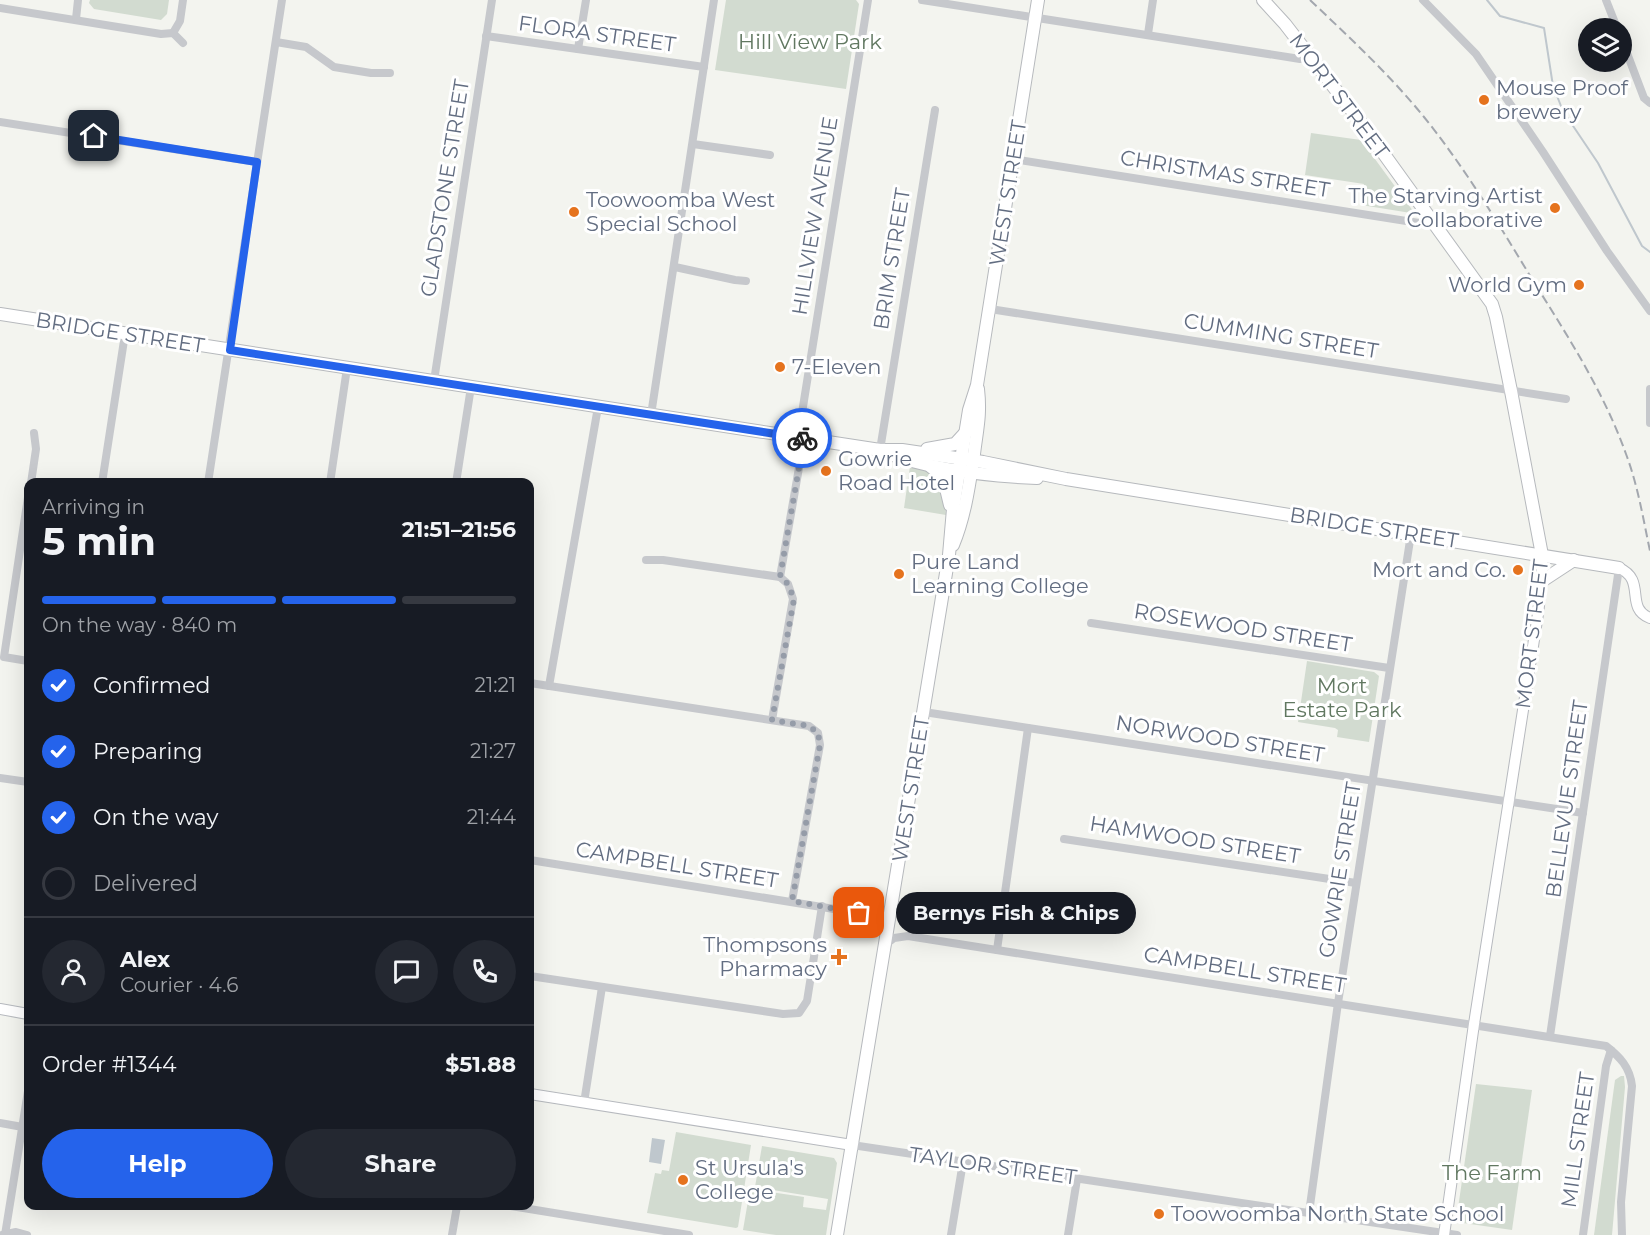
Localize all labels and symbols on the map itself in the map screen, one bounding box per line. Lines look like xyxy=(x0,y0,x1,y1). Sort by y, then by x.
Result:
street label: FLORA STREET xyxy=(517,10,677,57)
street label: MORT STREET xyxy=(1284,28,1395,163)
park label: Hill View Park xyxy=(738,29,882,54)
place label: Mouse Proof brewery xyxy=(1496,75,1629,124)
street label: GLADSTONE STREET xyxy=(415,77,474,298)
marker: Mouse Proof brewery xyxy=(1477,93,1491,107)
pin xyxy=(68,110,119,161)
street label: HILLVIEW AVENUE xyxy=(786,115,843,317)
street label: WEST STREET xyxy=(984,118,1031,268)
street label: CHRISTMAS STREET xyxy=(1118,145,1332,202)
place label: The Starving Artist Collaborative xyxy=(1349,183,1543,232)
street label: BRIM STREET xyxy=(868,186,915,332)
place label: Toowoomba West Special School xyxy=(586,187,775,236)
marker: The Starving Artist Collaborative xyxy=(1548,201,1562,215)
marker: Toowoomba West Special School xyxy=(567,205,581,219)
place label: World Gym xyxy=(1448,272,1567,297)
marker: World Gym xyxy=(1572,278,1586,292)
street label: BRIDGE STREET xyxy=(34,307,206,358)
street label: CUMMING STREET xyxy=(1182,308,1380,363)
place label: 7-Eleven xyxy=(792,354,881,379)
marker: 7-Eleven xyxy=(773,360,787,374)
courier xyxy=(772,408,832,468)
place label: Gowrie Road Hotel xyxy=(838,446,955,495)
marker: Gowrie Road Hotel xyxy=(819,464,833,478)
street label: BRIDGE STREET xyxy=(1288,502,1460,553)
place label: Pure Land Learning College xyxy=(911,549,1089,598)
place label: Mort and Co. xyxy=(1372,557,1506,582)
street label: MORT STREET xyxy=(1510,558,1553,710)
marker: Mort and Co. xyxy=(1511,563,1525,577)
marker: Pure Land Learning College xyxy=(892,567,906,581)
street label: ROSEWOOD STREET xyxy=(1132,598,1354,657)
park label: Mort Estate Park xyxy=(1283,673,1402,722)
street label: BELLEVUE STREET xyxy=(1540,698,1593,899)
street label: NORWOOD STREET xyxy=(1114,710,1326,767)
street label: WEST STREET xyxy=(887,714,934,864)
street label: GOWRIE STREET xyxy=(1313,780,1366,960)
street label: HAMWOOD STREET xyxy=(1088,811,1302,869)
street label: CAMPBELL STREET xyxy=(574,836,780,893)
pin xyxy=(833,887,884,938)
callout: Bernys Fish & Chips xyxy=(895,892,1135,934)
place label: Thompsons Pharmacy xyxy=(703,932,828,981)
street label: CAMPBELL STREET xyxy=(1142,941,1348,998)
marker: Thompsons Pharmacy xyxy=(832,950,846,964)
street label: MILL STREET xyxy=(1556,1070,1599,1209)
street label: TAYLOR STREET xyxy=(908,1141,1078,1190)
place label: St Ursula's College xyxy=(695,1155,804,1204)
park label: The Farm xyxy=(1442,1160,1542,1185)
marker: St Ursula's College xyxy=(676,1173,690,1187)
place label: Toowoomba North State School xyxy=(1171,1201,1504,1226)
marker: Toowoomba North State School xyxy=(1152,1207,1166,1221)

